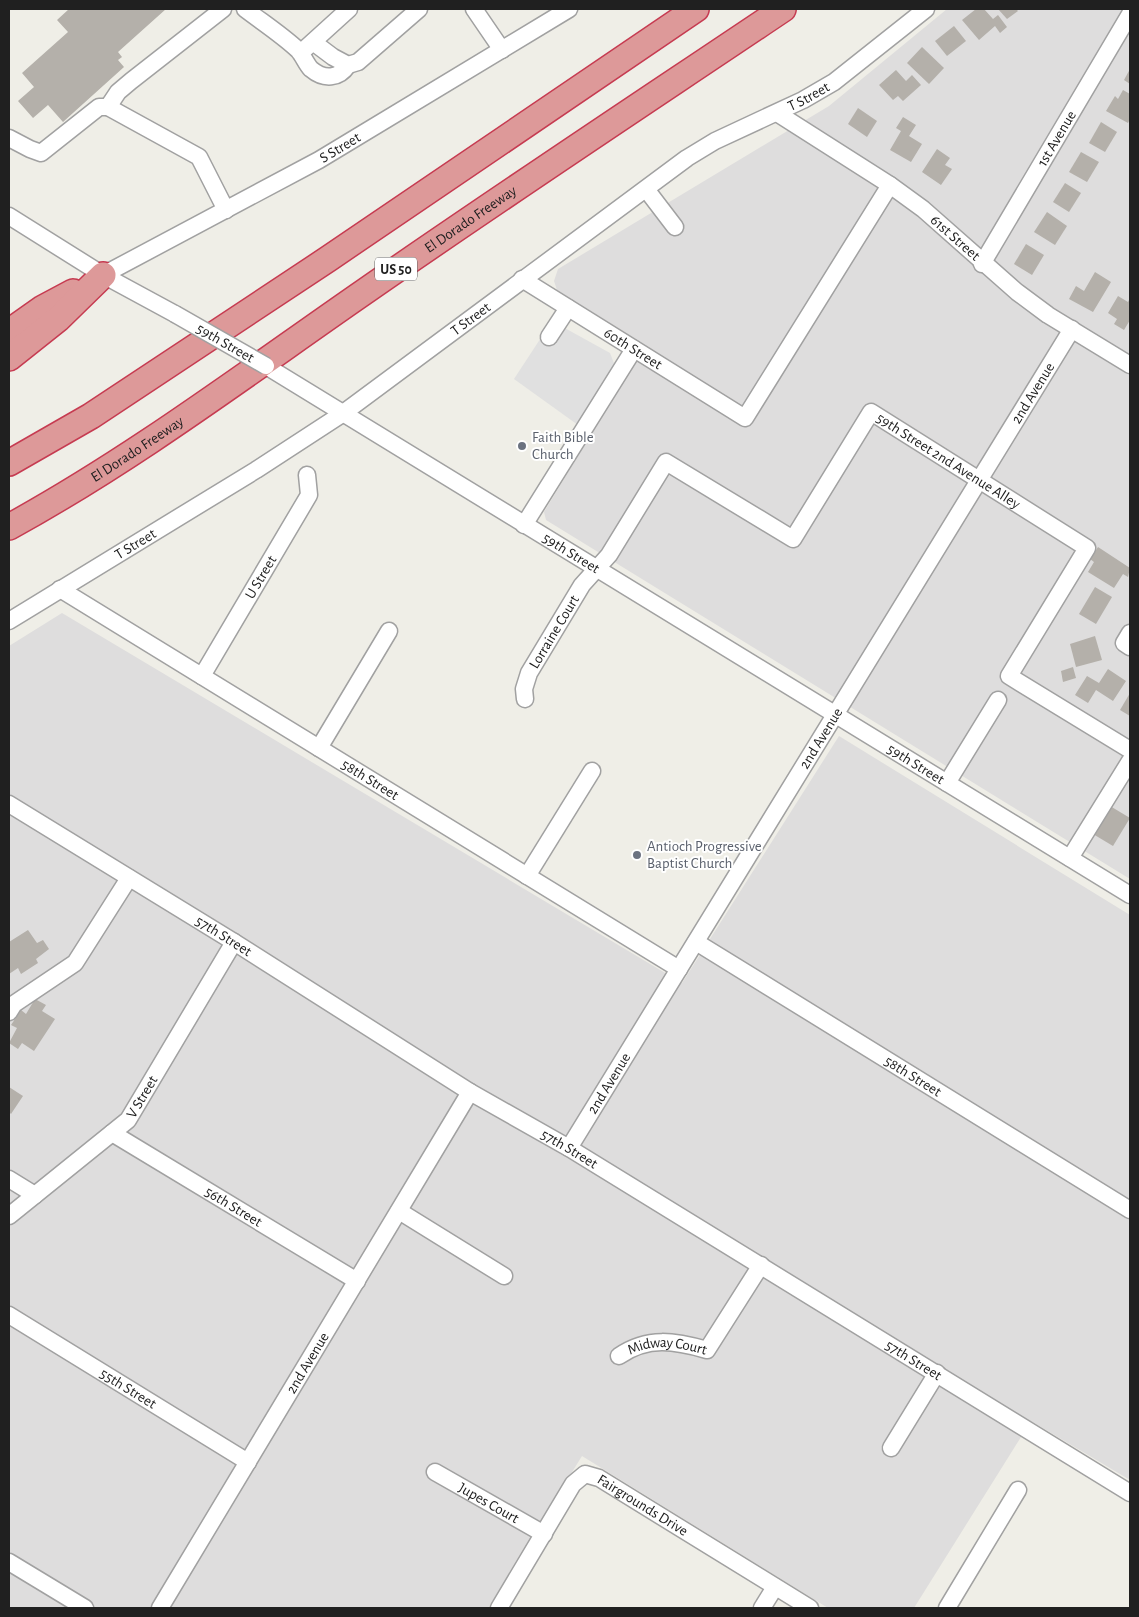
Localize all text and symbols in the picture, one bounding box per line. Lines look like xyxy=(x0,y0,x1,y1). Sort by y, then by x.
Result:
street label: T Street xyxy=(785,79,832,114)
street label: 1st Avenue xyxy=(1035,108,1079,169)
street label: S Street xyxy=(317,130,363,166)
street label: El Dorado Freeway xyxy=(422,183,520,256)
street label: 61st Street xyxy=(927,212,983,264)
road number: US 50 xyxy=(375,258,417,280)
street label: T Street xyxy=(448,300,493,339)
street label: 59th Street xyxy=(194,321,257,366)
street label: 60th Street xyxy=(601,325,665,373)
street label: 2nd Avenue xyxy=(1009,360,1057,426)
street label: 59th Street 2nd Avenue Alley xyxy=(874,410,1023,512)
street label: El Dorado Freeway xyxy=(88,413,187,485)
place label: Faith Bible Church xyxy=(532,430,594,462)
marker: Faith Bible Church xyxy=(516,440,528,452)
street label: T Street xyxy=(112,526,159,562)
street label: 59th Street xyxy=(540,530,602,577)
street label: U Street xyxy=(242,553,280,601)
street label: Lorraine Court xyxy=(527,593,582,671)
street label: 2nd Avenue xyxy=(797,705,846,772)
street label: 59th Street xyxy=(884,741,947,787)
street label: 58th Street xyxy=(339,757,401,803)
place label: Antioch Progressive Baptist Church xyxy=(647,839,762,871)
marker: Antioch Progressive Baptist Church xyxy=(631,849,643,861)
street label: 57th Street xyxy=(193,913,254,959)
street label: 2nd Avenue xyxy=(585,1050,634,1117)
street label: 58th Street xyxy=(882,1053,944,1100)
street label: V Street xyxy=(124,1073,161,1121)
street label: 57th Street xyxy=(538,1127,600,1172)
street label: 56th Street xyxy=(202,1184,265,1230)
street label: 2nd Avenue xyxy=(284,1330,332,1396)
street label: Midway Court xyxy=(625,1335,709,1358)
street label: 57th Street xyxy=(883,1338,944,1383)
street label: 55th Street xyxy=(97,1366,159,1412)
street label: Fairgrounds Drive xyxy=(595,1472,691,1539)
street label: Jupes Court xyxy=(456,1480,522,1526)

